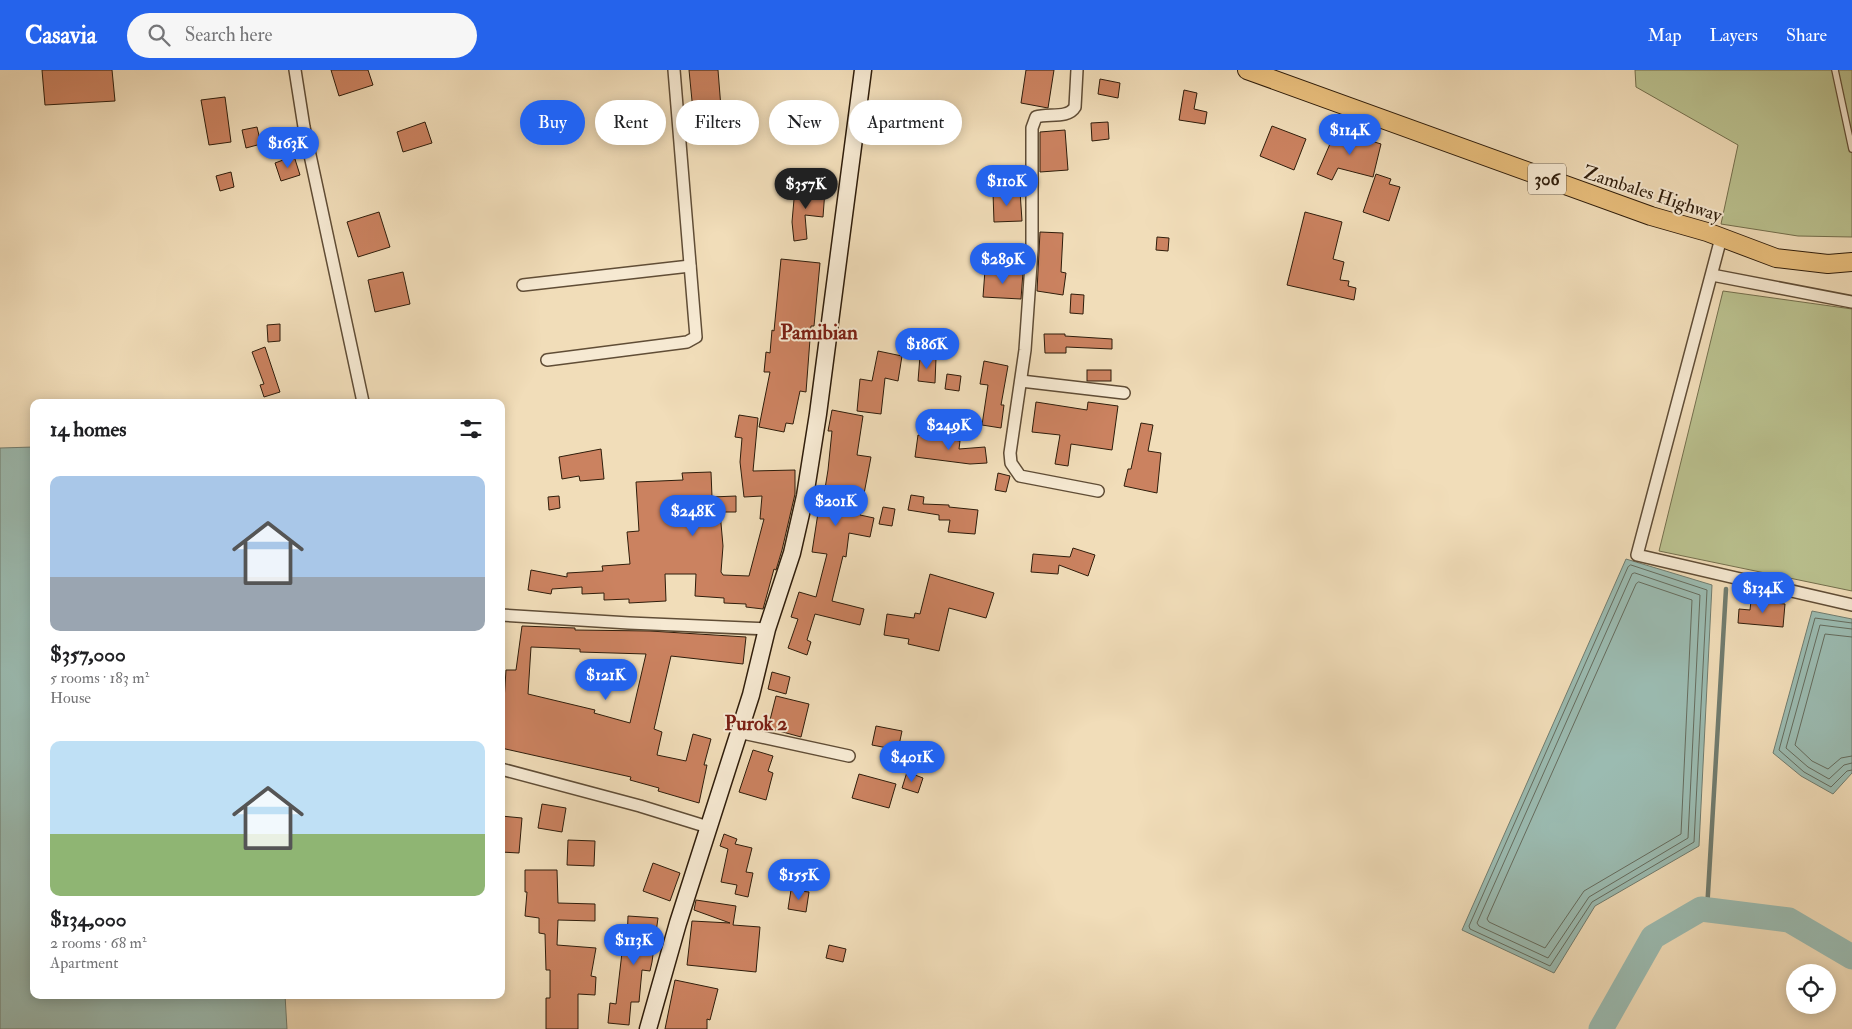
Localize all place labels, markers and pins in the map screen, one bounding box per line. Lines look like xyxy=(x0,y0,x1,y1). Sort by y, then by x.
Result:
pin: $114K xyxy=(1315,114,1385,156)
pin: $163K xyxy=(253,126,323,169)
pin: $110K xyxy=(972,164,1042,207)
pin: $357K xyxy=(771,168,841,210)
pin: $289K xyxy=(968,242,1038,285)
pin: $186K xyxy=(892,328,962,370)
pin: $249K xyxy=(914,408,984,451)
pin: $201K xyxy=(801,484,871,527)
pin: $248K xyxy=(658,494,728,537)
pin: $134K xyxy=(1728,572,1798,614)
pin: $121K xyxy=(571,658,641,701)
pin: $401K xyxy=(877,740,947,783)
pin: $155K xyxy=(764,858,834,901)
pin: $113K xyxy=(599,924,669,966)

